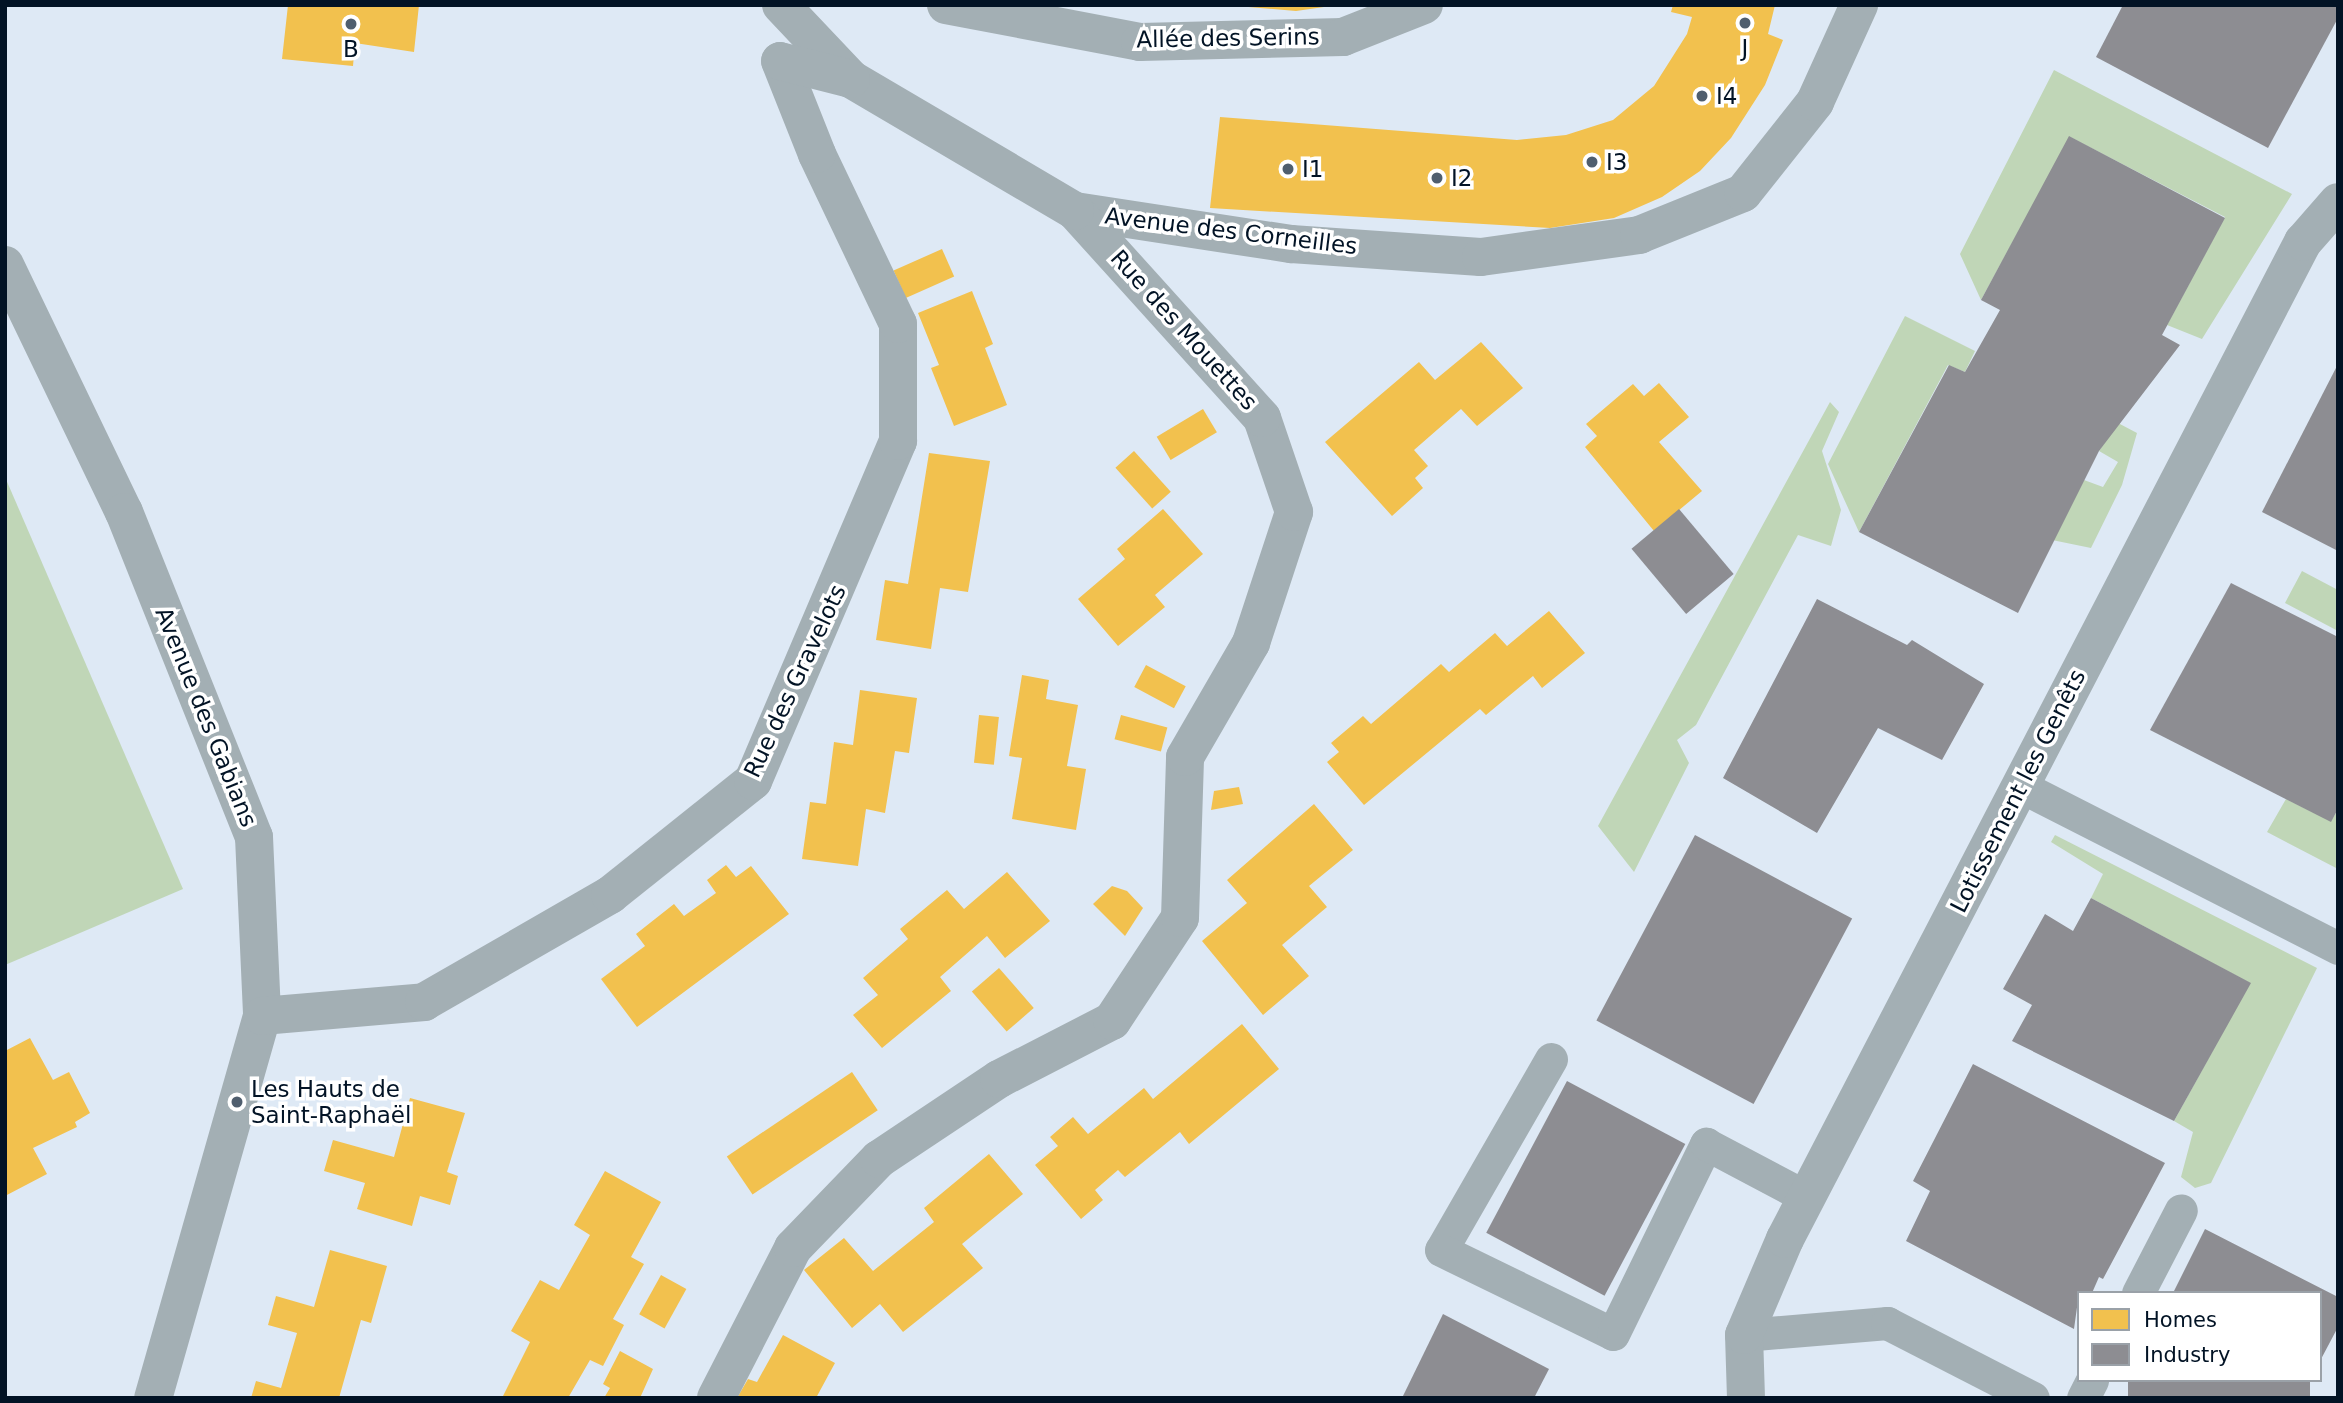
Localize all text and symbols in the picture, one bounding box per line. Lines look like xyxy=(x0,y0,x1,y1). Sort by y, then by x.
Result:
marker: J xyxy=(1737,15,1753,31)
marker: B xyxy=(343,16,359,32)
street label: Allée des Serins xyxy=(1136,23,1320,53)
place label: J xyxy=(1742,34,1748,62)
place label: B xyxy=(343,35,359,63)
place label: I4 xyxy=(1716,82,1737,110)
marker: I4 xyxy=(1694,88,1710,104)
place label: I3 xyxy=(1606,148,1627,176)
marker: I3 xyxy=(1584,154,1600,170)
place label: I1 xyxy=(1302,155,1323,183)
marker: I1 xyxy=(1280,161,1296,177)
place label: I2 xyxy=(1451,164,1472,192)
marker: I2 xyxy=(1429,170,1445,186)
street label: Avenue des Corneilles xyxy=(1103,202,1359,260)
street label: Rue des Mouettes xyxy=(1105,244,1263,416)
street label: Rue des Gravelots xyxy=(738,580,852,782)
street label: Avenue des Gabians xyxy=(149,603,263,831)
street label: Lotissement les Genêts xyxy=(1945,665,2091,917)
place label: Les Hauts de Saint-Raphaël xyxy=(251,1075,411,1129)
marker: Les Hauts de Saint-Raphaël xyxy=(229,1094,245,1110)
legend xyxy=(2077,1291,2322,1382)
text: Homes xyxy=(2144,1308,2217,1332)
text: Industry xyxy=(2144,1343,2230,1367)

